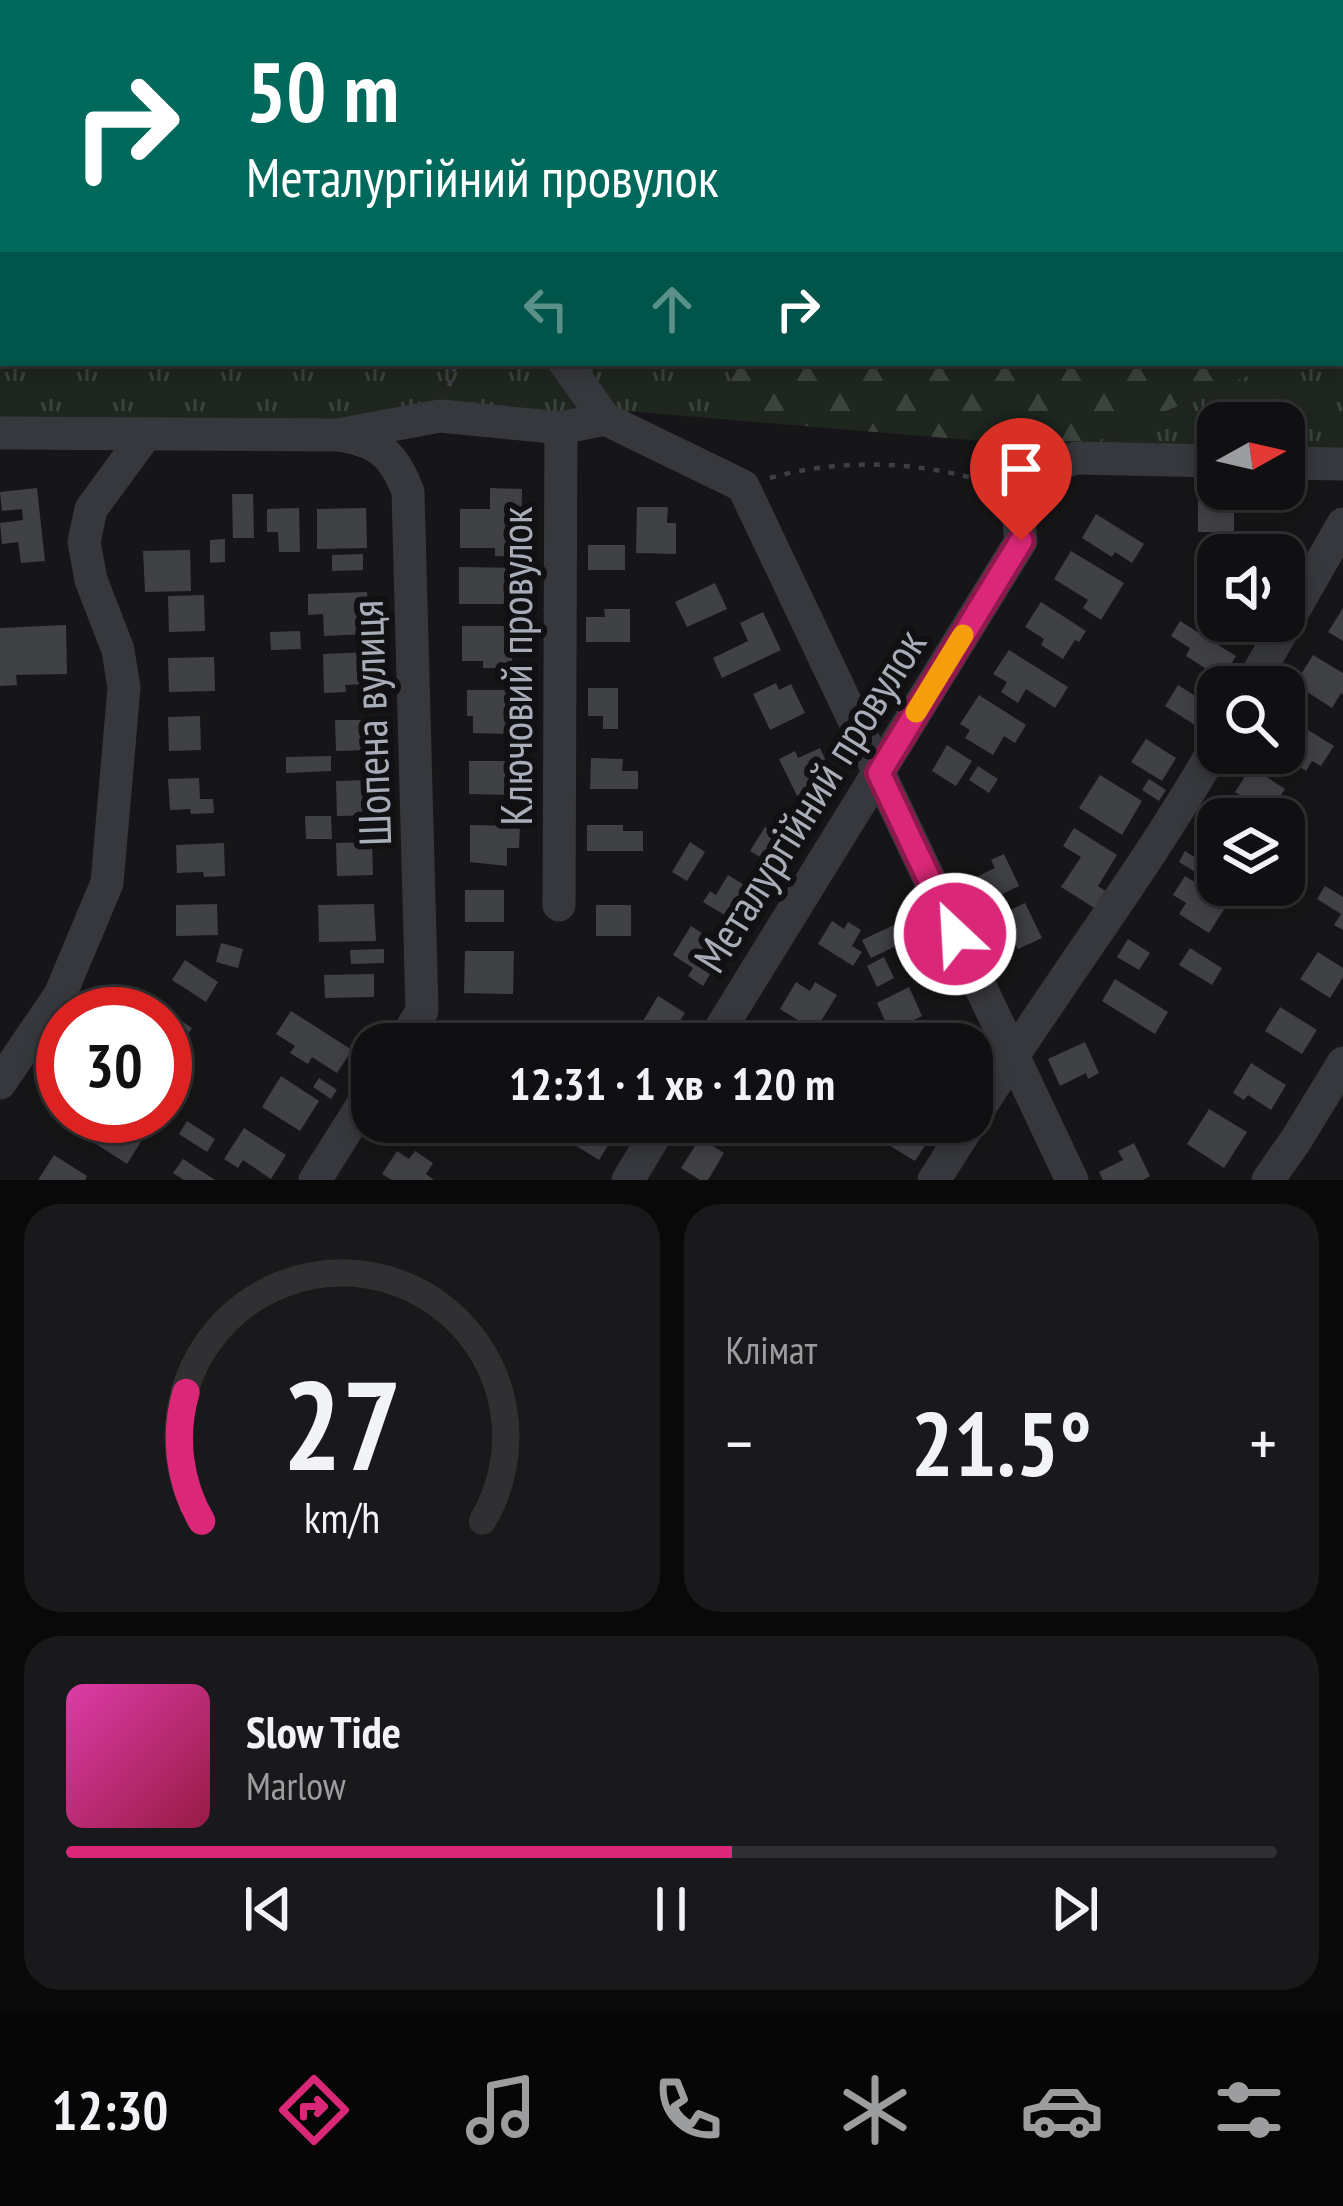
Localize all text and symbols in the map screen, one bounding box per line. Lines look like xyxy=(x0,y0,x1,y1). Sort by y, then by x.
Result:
text: 50 m xyxy=(246,36,399,145)
icon: right xyxy=(48,48,204,204)
text: Металургійний провулок xyxy=(246,142,719,212)
icon: left xyxy=(513,276,579,342)
icon: ahead xyxy=(639,276,705,342)
icon: right xyxy=(765,276,831,342)
north arrow xyxy=(1197,402,1305,510)
map controls xyxy=(1197,402,1305,906)
pin xyxy=(970,418,1072,541)
icon: arrive xyxy=(988,436,1054,502)
street label: Ключовий провулок xyxy=(486,506,544,825)
button: sound xyxy=(1197,534,1305,642)
street label: Шопена вулиця xyxy=(337,599,403,847)
street label: Металургійний провулок xyxy=(680,617,938,982)
button: search xyxy=(1197,666,1305,774)
button: layers xyxy=(1197,798,1305,906)
position arrow xyxy=(892,871,1018,997)
speed limit sign: 30 xyxy=(36,987,192,1143)
text: 12:31 · 1 хв · 120 m xyxy=(509,1054,835,1112)
text: Клімат xyxy=(726,1324,817,1375)
text: 27 xyxy=(282,1343,401,1504)
text: 21.5° xyxy=(911,1384,1092,1501)
text: − xyxy=(726,1400,753,1485)
text: + xyxy=(1250,1400,1277,1485)
text: km/h xyxy=(304,1489,380,1545)
text: Slow Tide xyxy=(246,1702,401,1760)
text: Marlow xyxy=(246,1760,346,1811)
icon: previous xyxy=(235,1876,301,1942)
icon: pause xyxy=(638,1876,704,1942)
icon: next xyxy=(1042,1876,1108,1942)
icon: directions xyxy=(272,2068,356,2152)
icon: music xyxy=(459,2068,543,2152)
icon: phone xyxy=(646,2068,730,2152)
icon: climate xyxy=(833,2068,917,2152)
icon: car xyxy=(1020,2068,1104,2152)
icon: filters xyxy=(1207,2068,1291,2152)
text: 12:30 xyxy=(52,2075,168,2145)

